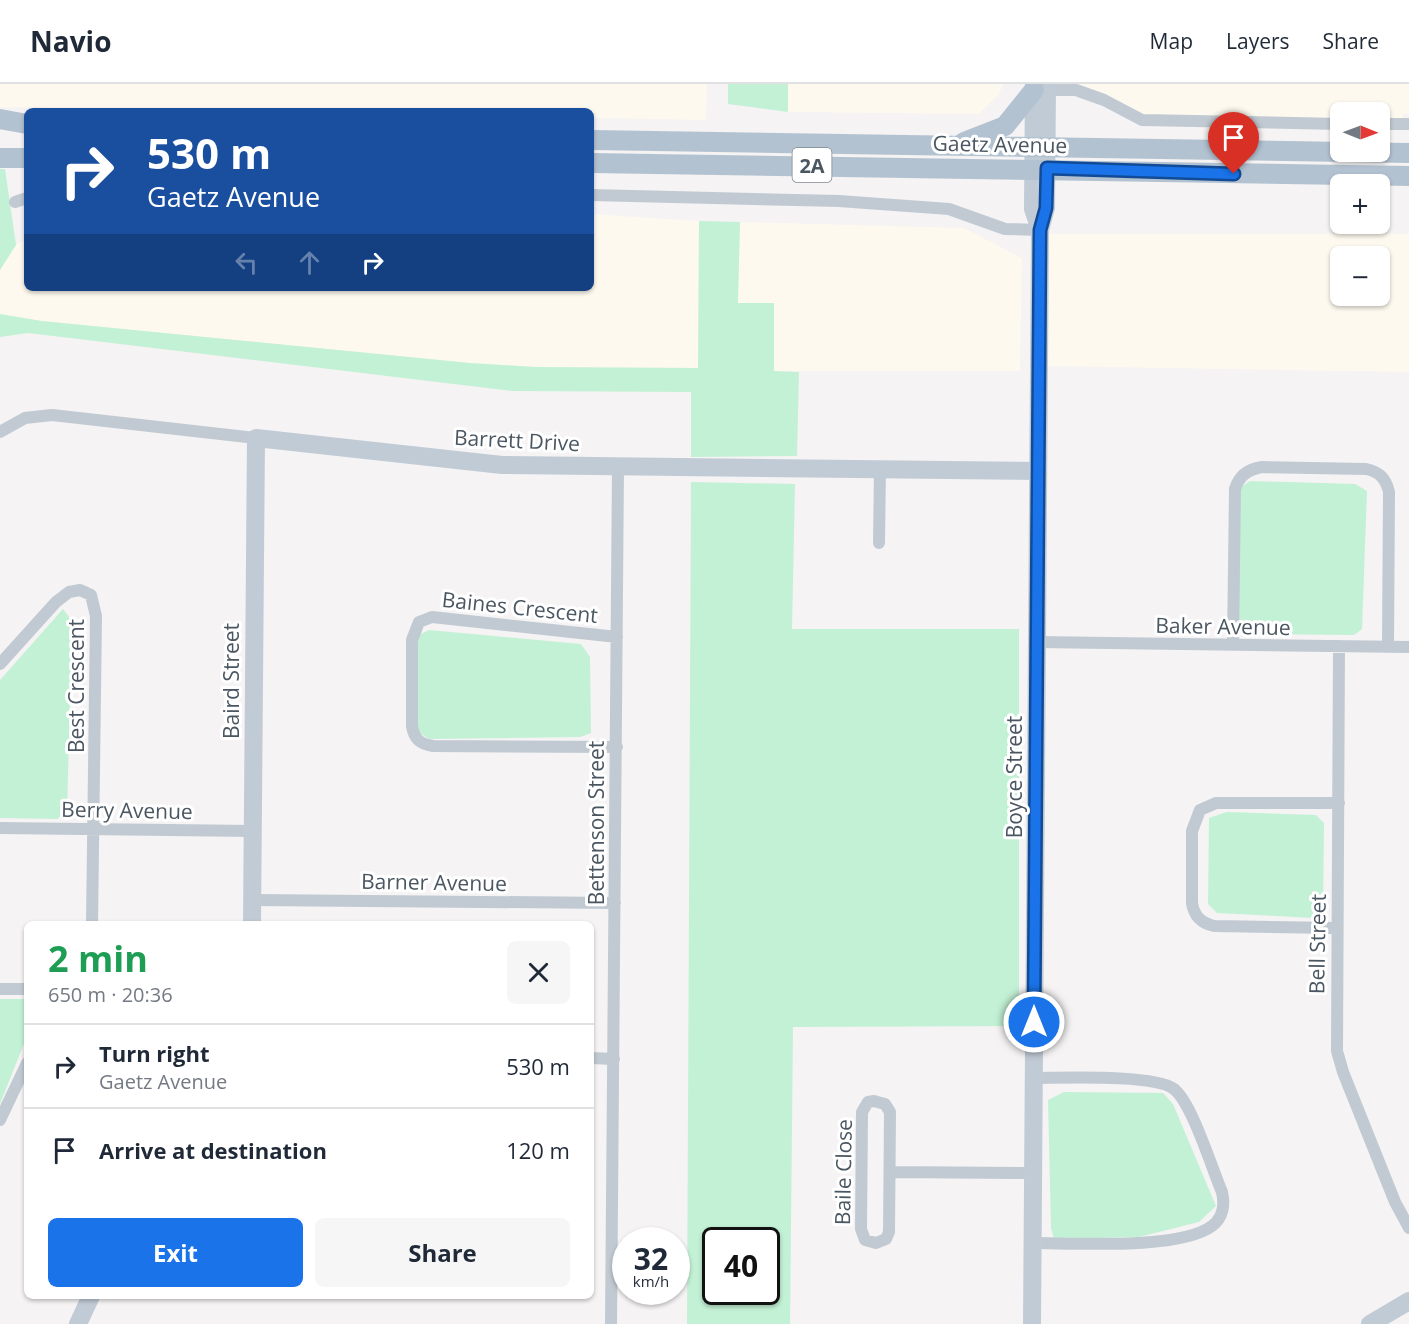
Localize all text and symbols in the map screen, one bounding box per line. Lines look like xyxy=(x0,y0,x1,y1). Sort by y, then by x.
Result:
text: Navio xyxy=(30,22,111,60)
text: Map xyxy=(1150,27,1193,55)
text: Layers xyxy=(1226,27,1290,55)
text: Share xyxy=(1323,27,1379,55)
north arrow xyxy=(1330,102,1390,162)
map controls xyxy=(1330,102,1390,306)
pin xyxy=(1208,112,1259,174)
icon: arrive xyxy=(1217,121,1250,154)
text: 530 m xyxy=(147,124,271,181)
street label: Gaetz Avenue xyxy=(932,129,1068,159)
icon: right xyxy=(48,132,126,210)
road number: 2A xyxy=(792,148,832,182)
button: + xyxy=(1330,174,1390,234)
text: Gaetz Avenue xyxy=(147,178,320,215)
icon: left xyxy=(230,246,263,279)
icon: ahead xyxy=(293,246,326,279)
icon: right xyxy=(356,246,389,279)
button: − xyxy=(1330,246,1390,306)
street label: Barrett Drive xyxy=(453,423,581,457)
street label: Baines Crescent xyxy=(441,585,599,629)
street label: Baker Avenue xyxy=(1155,611,1291,641)
street label: Best Crescent xyxy=(62,619,90,753)
street label: Baird Street xyxy=(217,623,245,739)
street label: Boyce Street xyxy=(1000,716,1028,838)
street label: Bettenson Street xyxy=(582,741,610,905)
street label: Berry Avenue xyxy=(61,795,193,825)
street label: Barner Avenue xyxy=(361,867,507,897)
street label: Bell Street xyxy=(1302,894,1332,994)
text: 2 min xyxy=(48,934,148,983)
button: close xyxy=(507,941,570,1004)
text: 650 m · 20:36 xyxy=(48,981,173,1008)
position arrow xyxy=(1002,990,1066,1054)
text: Turn right xyxy=(99,1038,210,1068)
icon: right xyxy=(48,1050,81,1083)
text: 530 m xyxy=(506,1051,570,1081)
text: Gaetz Avenue xyxy=(99,1068,227,1095)
street label: Baile Close xyxy=(828,1119,858,1225)
icon: arrive xyxy=(48,1134,81,1167)
text: Arrive at destination xyxy=(99,1135,327,1165)
text: 120 m xyxy=(506,1135,570,1165)
button: Exit xyxy=(48,1218,303,1287)
button: Share xyxy=(315,1218,570,1287)
speed limit sign: 40 xyxy=(702,1227,780,1305)
text: 32 xyxy=(634,1238,668,1279)
text: km/h xyxy=(633,1271,669,1291)

